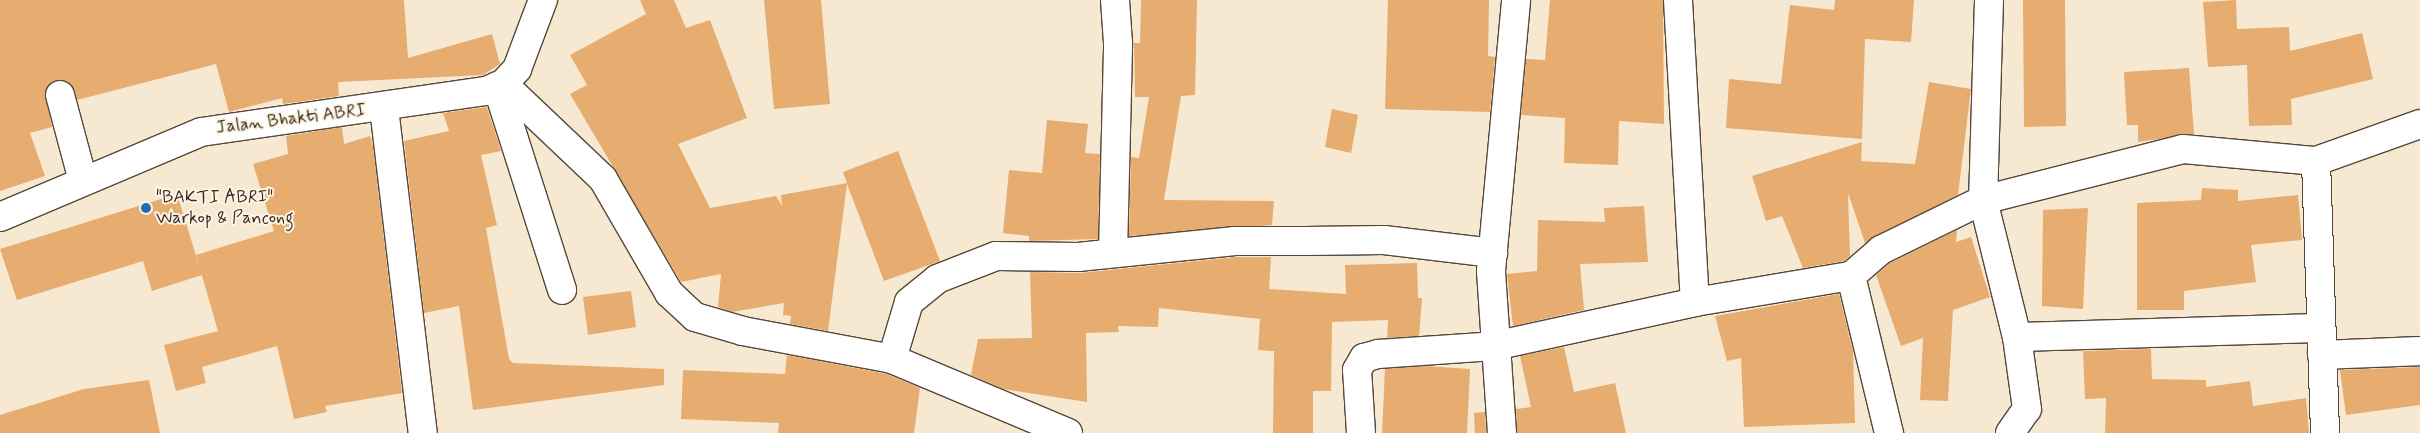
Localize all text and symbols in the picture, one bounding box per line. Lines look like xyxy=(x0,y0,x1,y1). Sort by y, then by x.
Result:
street label: Jalan Bhakti ABRI xyxy=(215,99,367,139)
place label: "BAKTI ABRI" Warkop & Pancong xyxy=(156,187,294,230)
marker: "BAKTI ABRI" Warkop & Pancong xyxy=(140,202,152,214)

